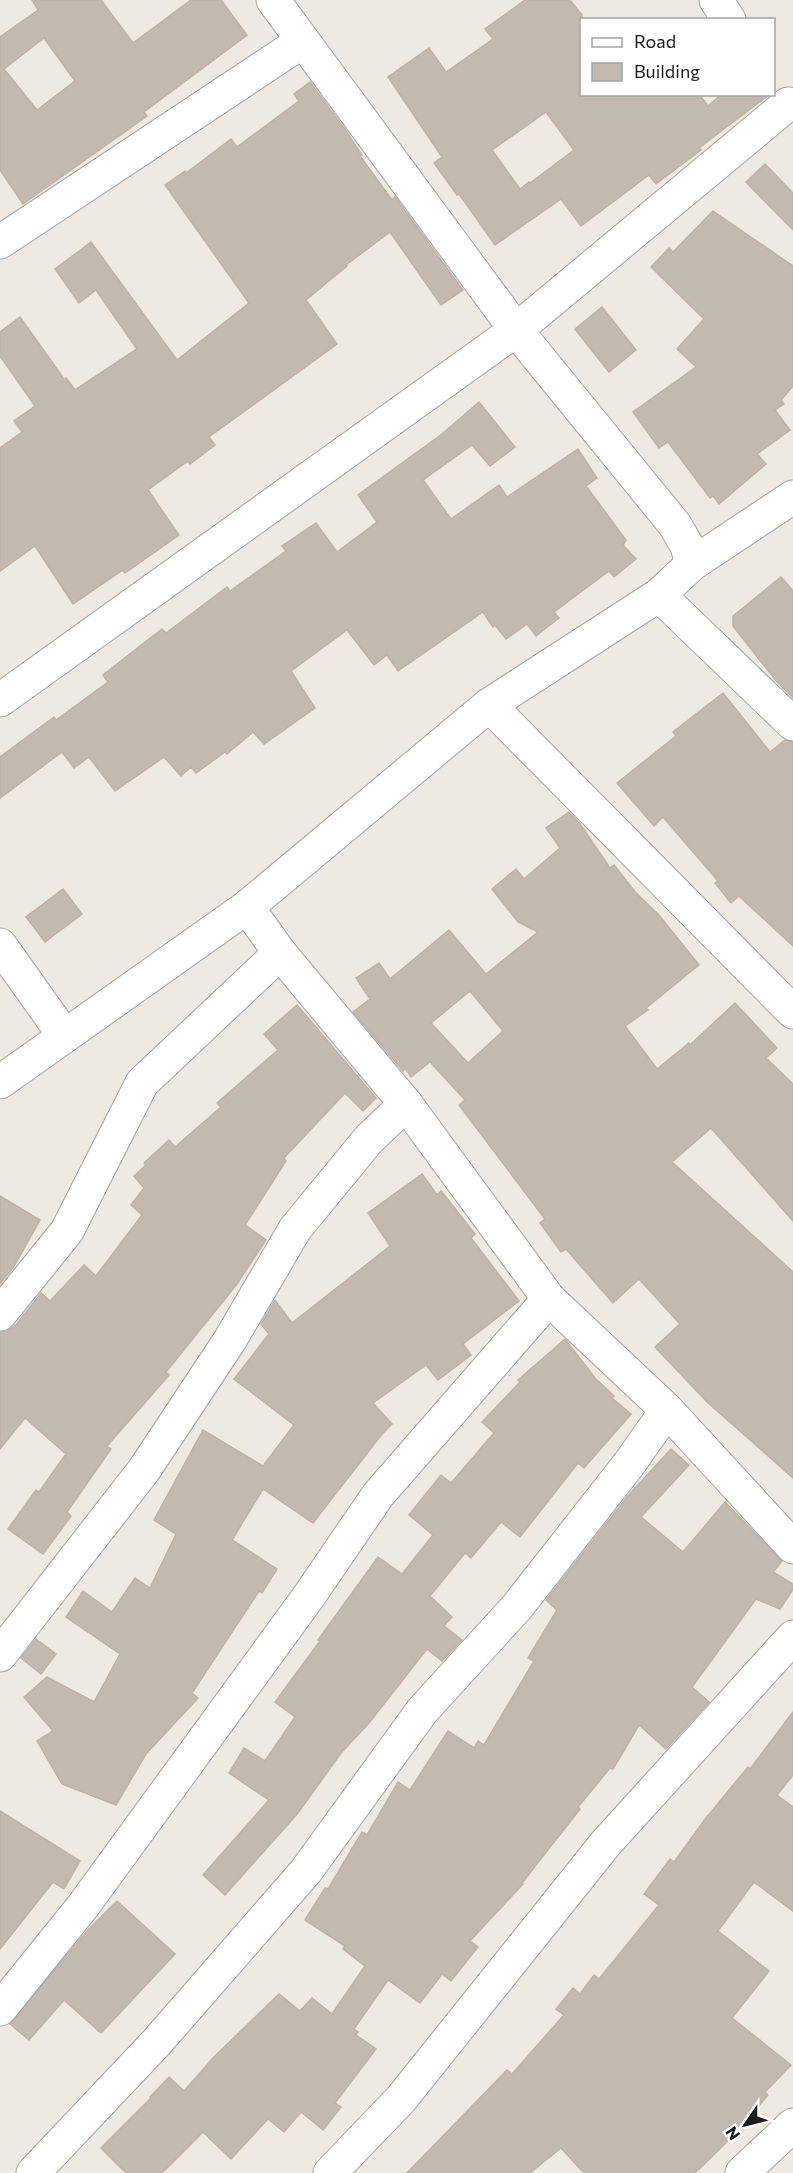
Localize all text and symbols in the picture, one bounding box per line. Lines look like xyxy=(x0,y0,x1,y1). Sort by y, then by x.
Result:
legend xyxy=(580,18,775,96)
text: Road xyxy=(634,30,676,52)
text: Building xyxy=(634,60,700,82)
north arrow xyxy=(715,2095,775,2155)
text: N xyxy=(721,2124,744,2144)

